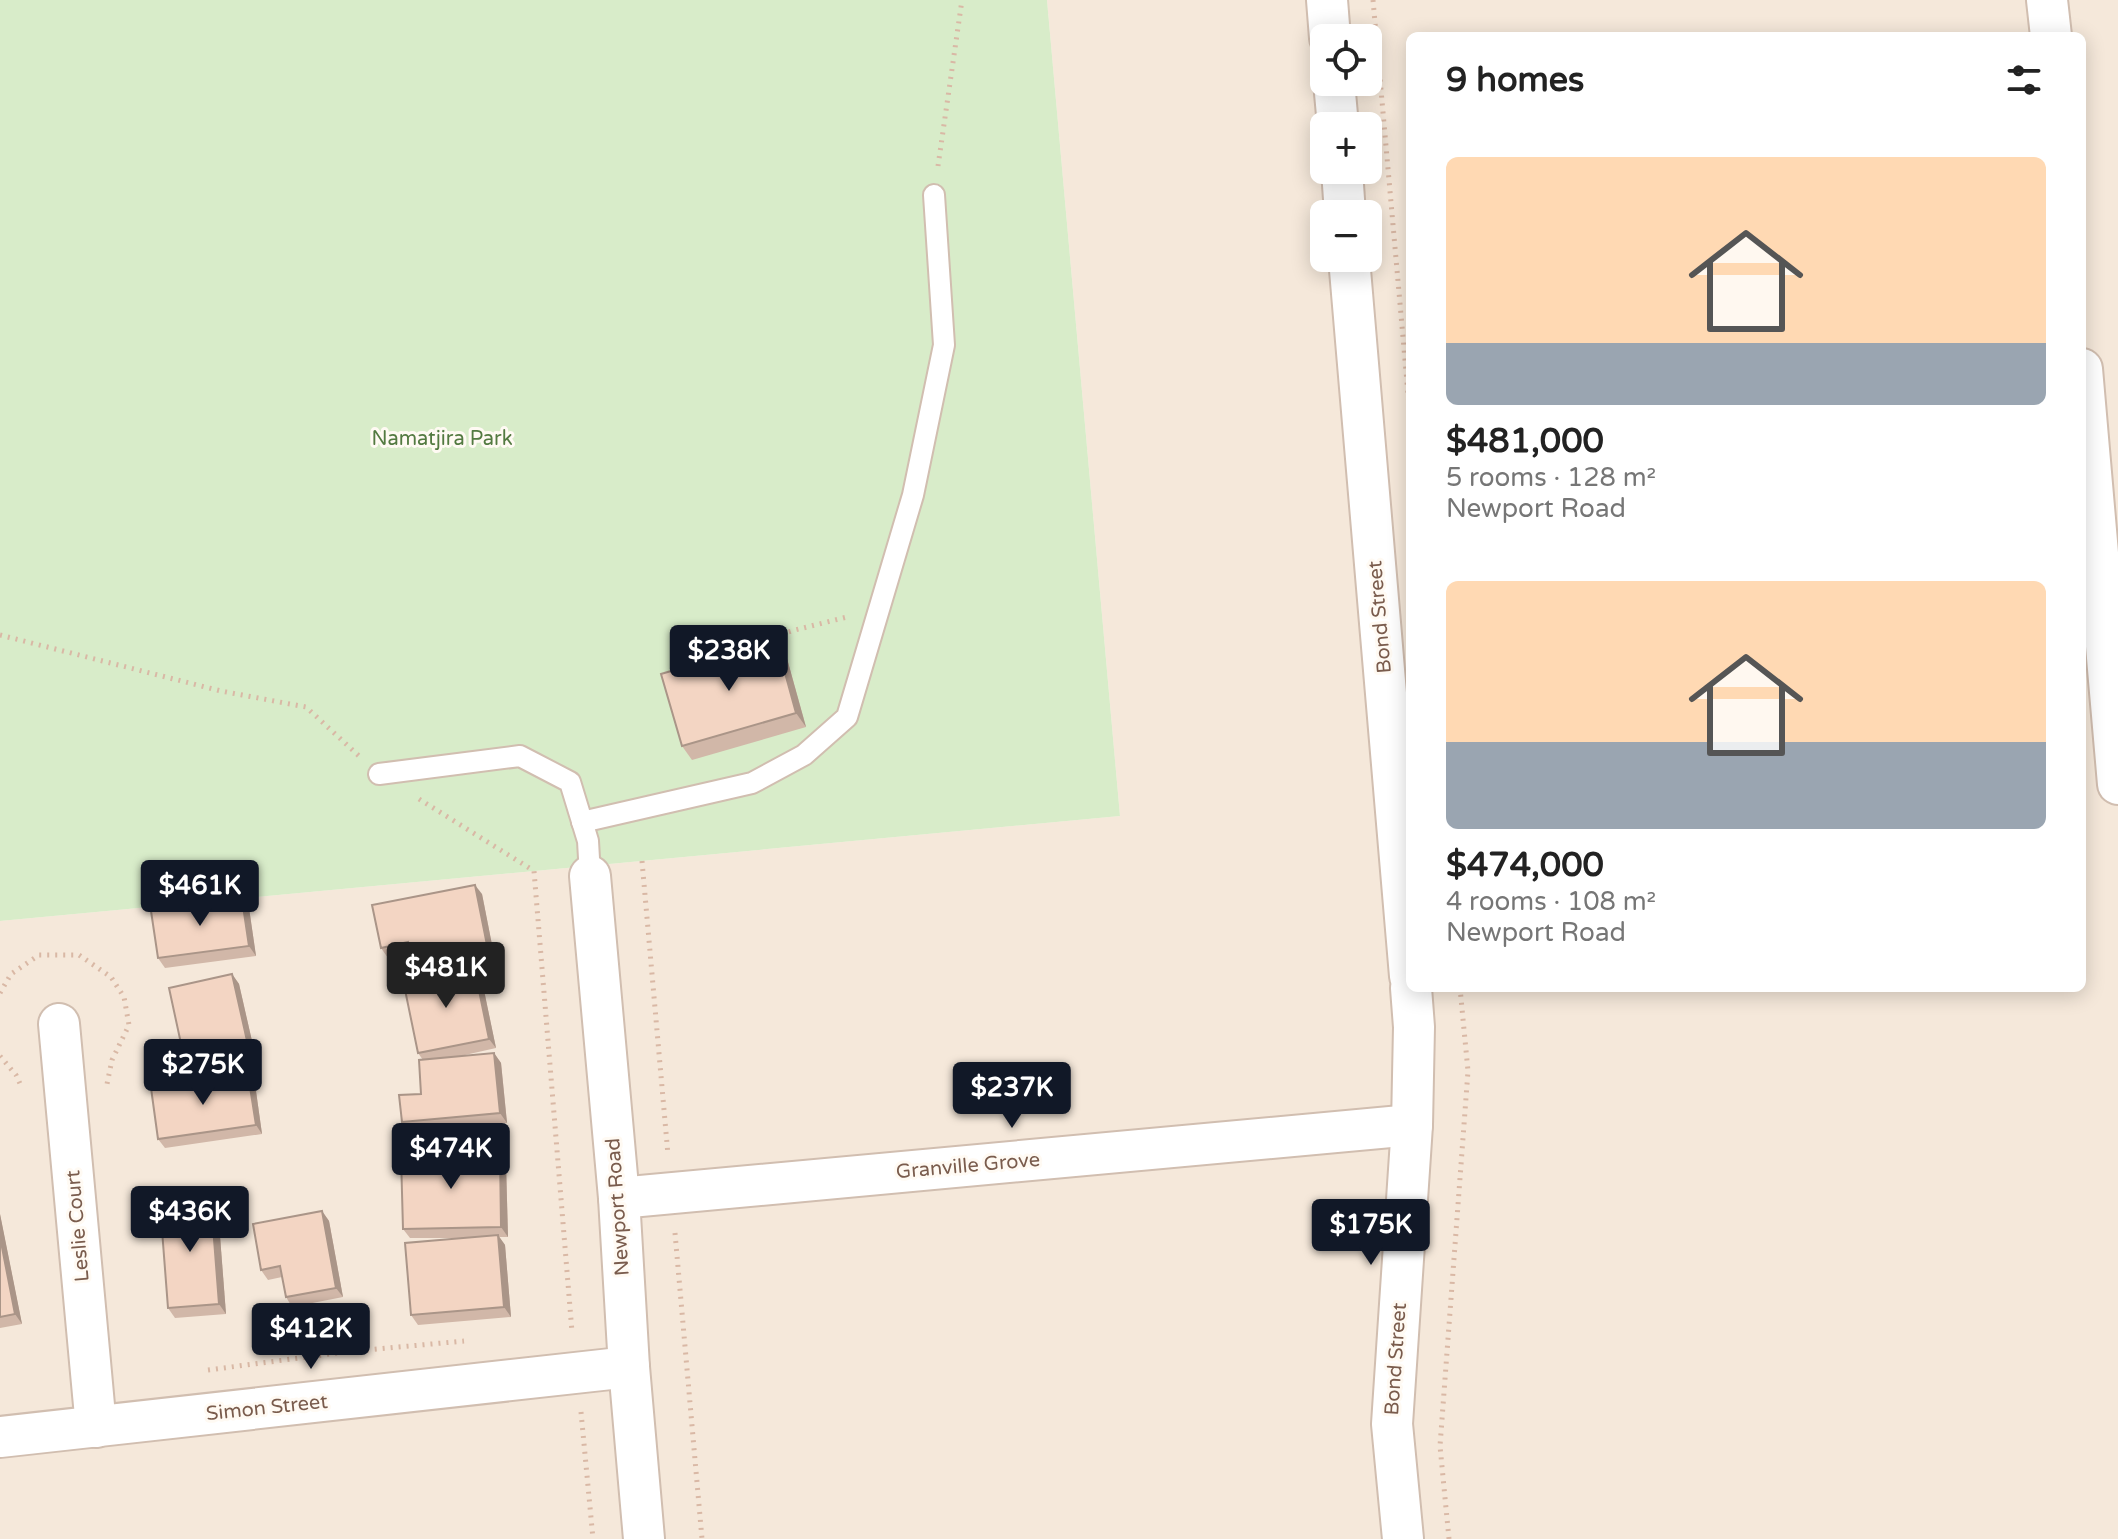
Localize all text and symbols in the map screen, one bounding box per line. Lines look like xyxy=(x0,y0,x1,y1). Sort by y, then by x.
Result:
map controls xyxy=(1310,24,1382,272)
button: locate xyxy=(1310,24,1382,96)
icon: filters xyxy=(2002,58,2046,102)
text: 9 homes xyxy=(1446,60,1584,101)
button: + xyxy=(1310,112,1382,184)
button: − xyxy=(1310,200,1382,272)
icon: home xyxy=(1674,209,1818,353)
text: $481,000 xyxy=(1446,421,1604,462)
park label: Namatjira Park xyxy=(371,427,513,451)
text: 5 rooms · 128 m² xyxy=(1446,462,1656,493)
text: Newport Road xyxy=(1446,493,1626,524)
street label: Bond Street xyxy=(1363,559,1397,674)
pin: $238K xyxy=(673,625,785,693)
icon: home xyxy=(1674,633,1818,777)
text: $238K xyxy=(688,635,770,666)
text: $474,000 xyxy=(1446,845,1604,886)
pin: $461K xyxy=(144,860,256,928)
text: $461K xyxy=(159,870,241,901)
text: 4 rooms · 108 m² xyxy=(1446,886,1656,917)
text: Newport Road xyxy=(1446,917,1626,948)
pin: $481K xyxy=(390,942,502,1010)
text: $481K xyxy=(405,952,487,983)
pin: $275K xyxy=(147,1039,259,1107)
text: $275K xyxy=(162,1049,244,1080)
pin: $237K xyxy=(956,1062,1068,1130)
text: $237K xyxy=(971,1072,1053,1103)
pin: $474K xyxy=(395,1123,507,1191)
text: $474K xyxy=(410,1133,492,1164)
street label: Newport Road xyxy=(601,1137,635,1277)
street label: Granville Grove xyxy=(895,1148,1041,1184)
street label: Leslie Court xyxy=(61,1169,95,1283)
pin: $436K xyxy=(134,1186,246,1254)
text: $436K xyxy=(149,1196,231,1227)
pin: $175K xyxy=(1315,1199,1427,1267)
text: $175K xyxy=(1330,1209,1412,1240)
street label: Bond Street xyxy=(1380,1301,1412,1416)
pin: $412K xyxy=(255,1303,367,1371)
text: $412K xyxy=(270,1313,352,1344)
street label: Simon Street xyxy=(205,1390,329,1426)

